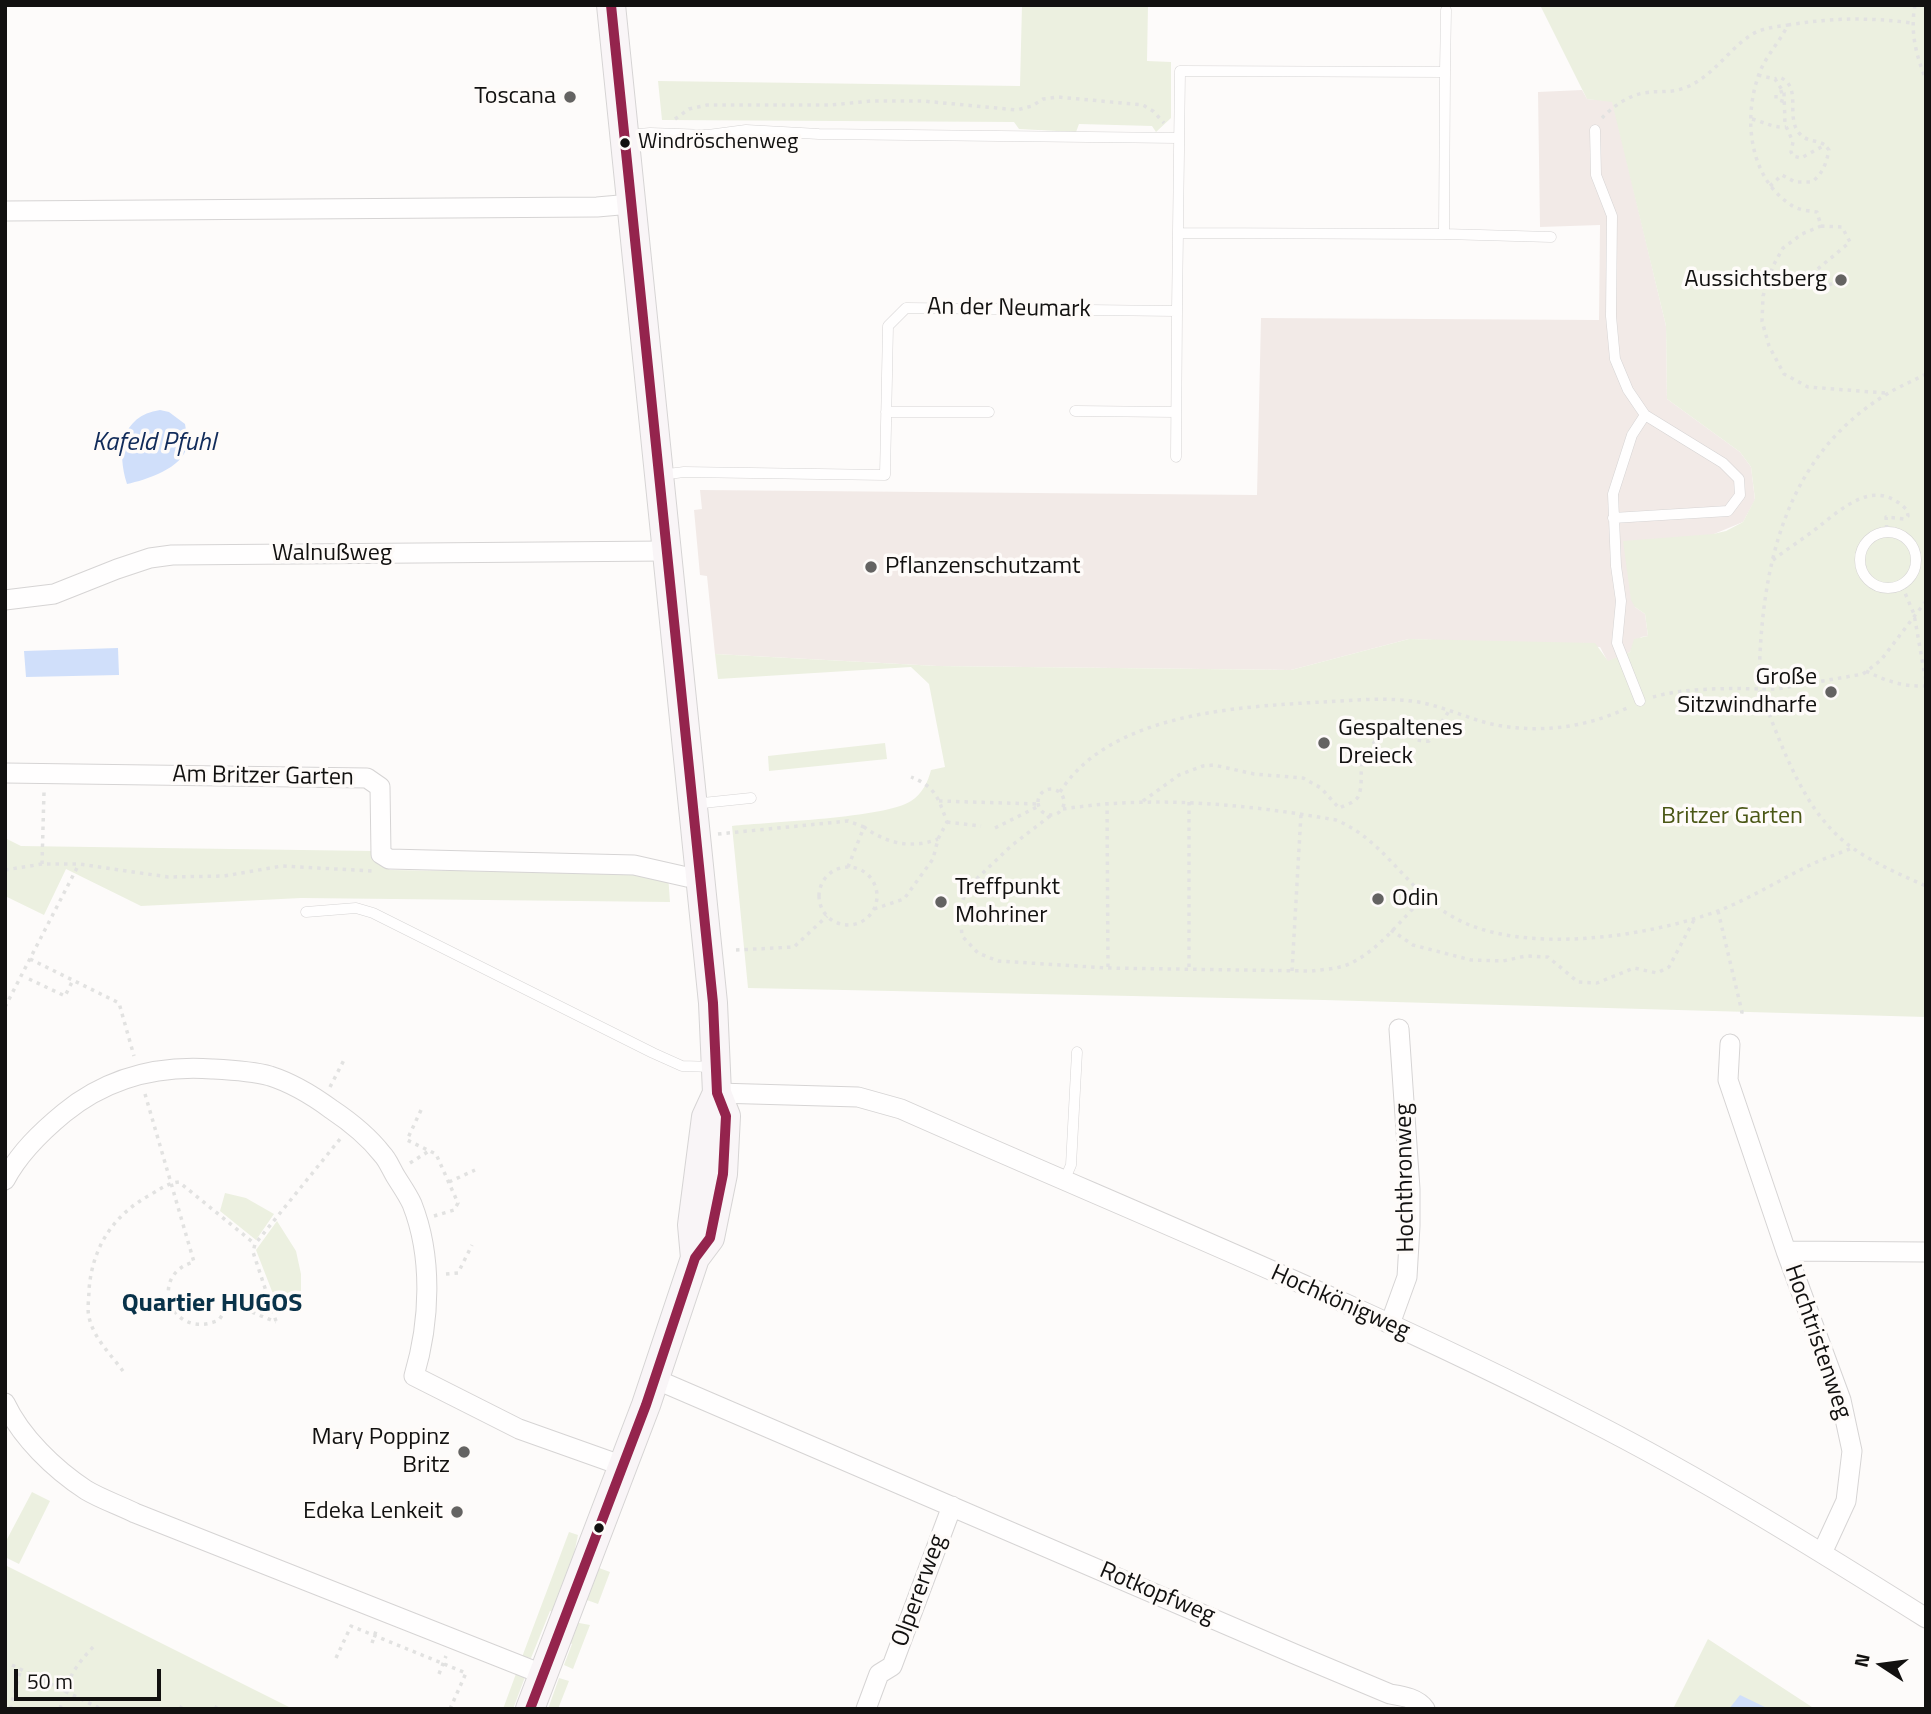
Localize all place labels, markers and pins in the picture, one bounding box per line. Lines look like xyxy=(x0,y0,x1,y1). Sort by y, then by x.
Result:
place label: Toscana xyxy=(474,83,556,111)
marker: Toscana xyxy=(562,89,578,105)
place label: Windröschenweg xyxy=(638,130,798,156)
marker: Windröschenweg xyxy=(618,136,632,150)
place label: Aussichtsberg xyxy=(1684,266,1827,294)
marker: Aussichtsberg xyxy=(1833,272,1849,288)
place label: Pflanzenschutzamt xyxy=(885,553,1081,581)
marker: Pflanzenschutzamt xyxy=(863,559,879,575)
place label: Große Sitzwindharfe xyxy=(1677,664,1817,720)
marker: Große Sitzwindharfe xyxy=(1823,684,1839,700)
place label: Gespaltenes Dreieck xyxy=(1338,715,1463,771)
marker: Gespaltenes Dreieck xyxy=(1316,735,1332,751)
place label: Treffpunkt Mohriner xyxy=(955,874,1060,930)
place label: Odin xyxy=(1392,885,1439,913)
marker: Odin xyxy=(1370,891,1386,907)
marker: Treffpunkt Mohriner xyxy=(933,894,949,910)
place label: Mary Poppinz Britz xyxy=(311,1424,450,1480)
marker: Mary Poppinz Britz xyxy=(456,1444,472,1460)
place label: Edeka Lenkeit xyxy=(303,1498,443,1526)
marker: Edeka Lenkeit xyxy=(449,1504,465,1520)
unlabelled marker xyxy=(592,1521,606,1535)

